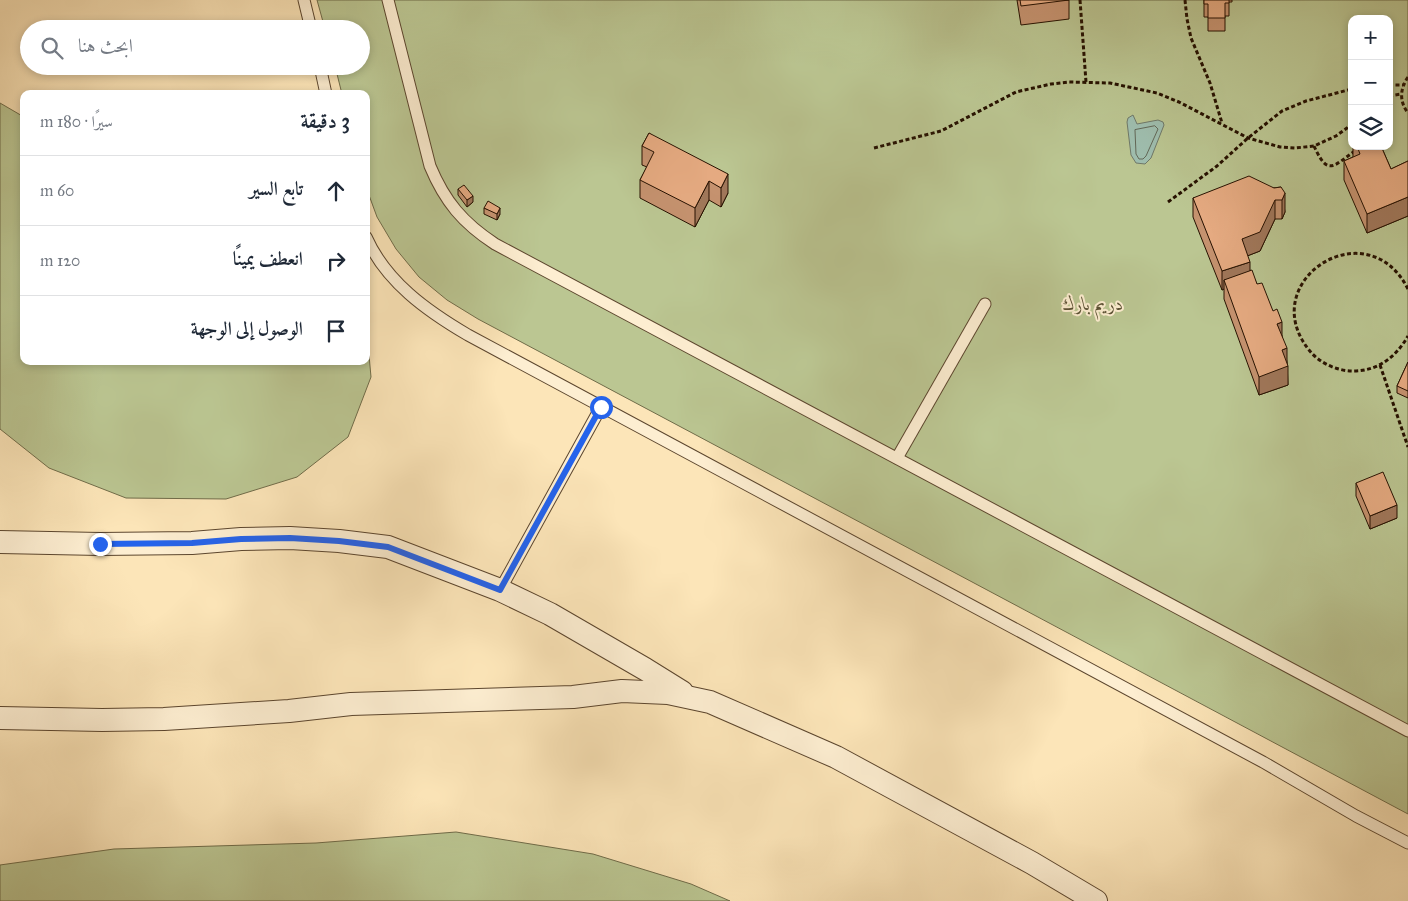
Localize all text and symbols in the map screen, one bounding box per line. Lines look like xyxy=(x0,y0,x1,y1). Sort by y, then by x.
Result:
map controls xyxy=(1348,15,1393,150)
button: + xyxy=(1348,15,1393,60)
search box xyxy=(20,20,370,75)
icon: search xyxy=(38,34,66,62)
text: ابحث هنا xyxy=(78,34,133,57)
button: − xyxy=(1348,60,1393,105)
button: layers xyxy=(1348,105,1393,150)
text: 3 دقيقة xyxy=(300,108,350,134)
text: سيرًا · 180 m xyxy=(40,112,113,131)
text: تابع السير xyxy=(249,177,303,200)
icon: ahead xyxy=(322,177,350,205)
text: 60 m xyxy=(40,181,74,200)
text: انعطف يمينًا xyxy=(233,247,303,270)
icon: right xyxy=(322,247,350,275)
text: 120 m xyxy=(40,251,80,270)
park label: دريم بارك xyxy=(1062,292,1124,320)
text: الوصول إلى الوجهة xyxy=(191,317,303,340)
icon: arrive xyxy=(322,317,350,345)
route start xyxy=(590,396,613,419)
route end xyxy=(89,533,112,556)

